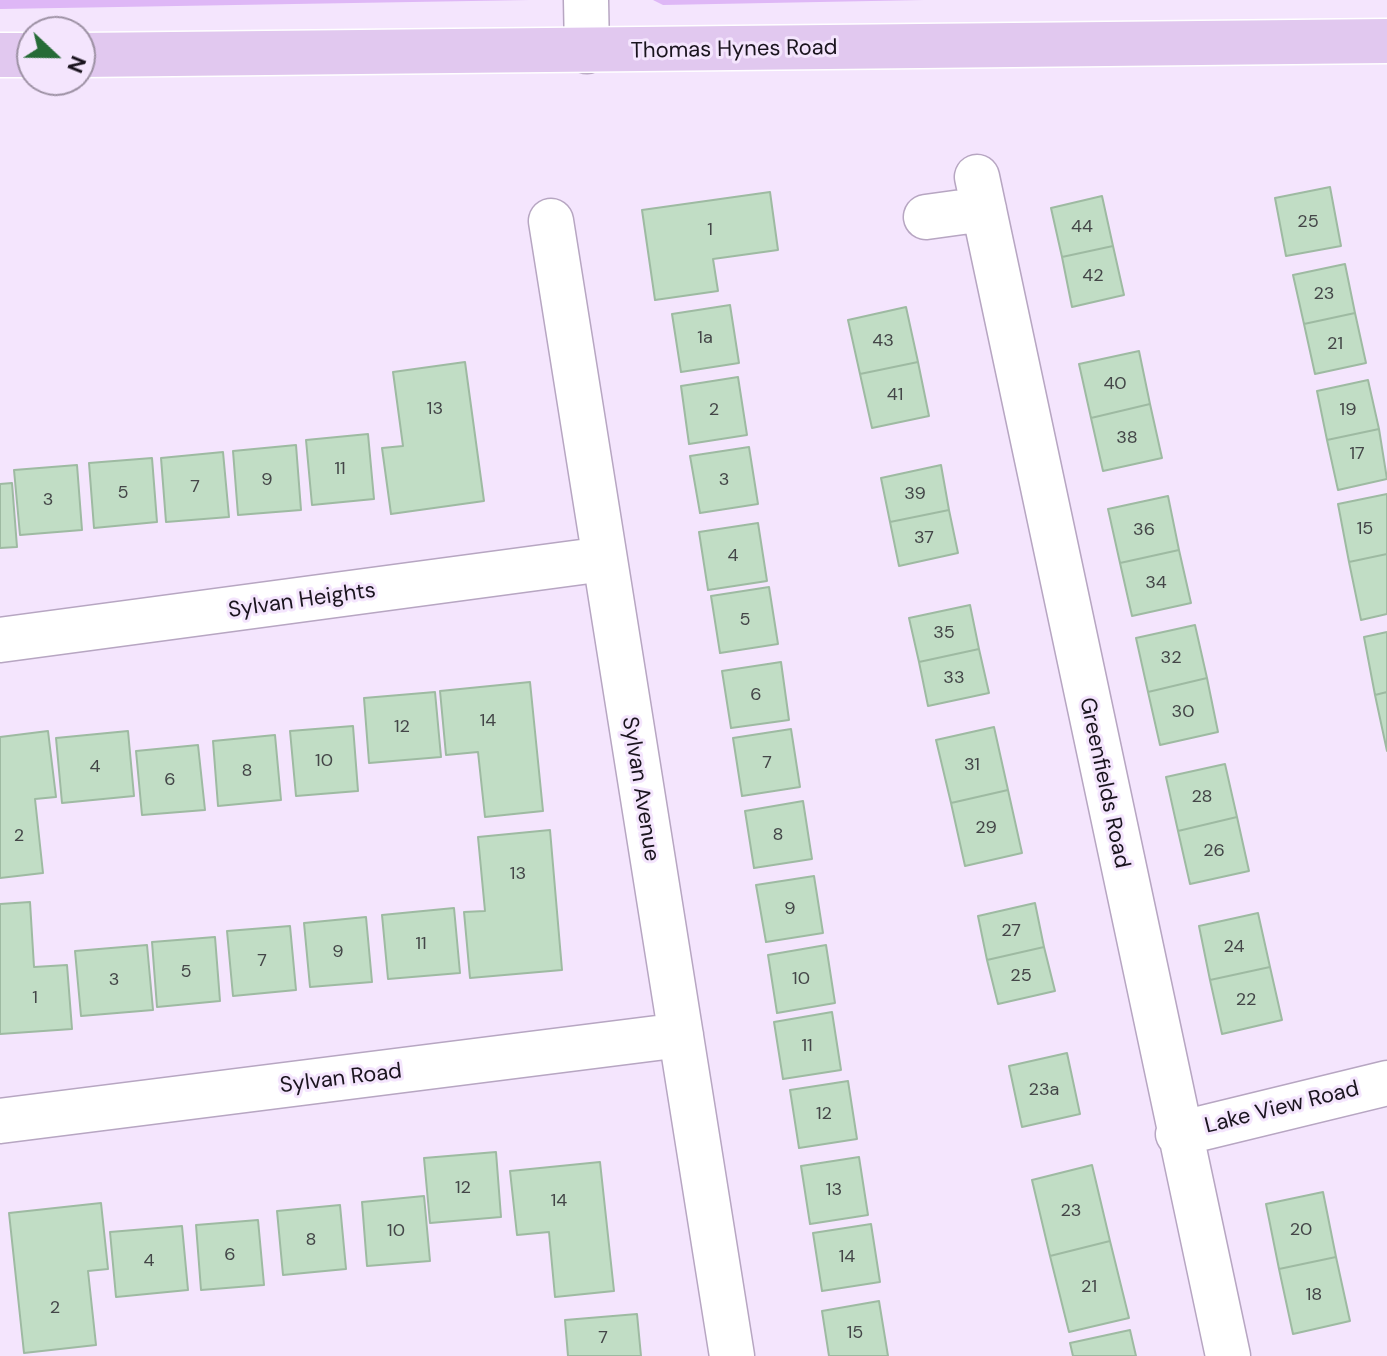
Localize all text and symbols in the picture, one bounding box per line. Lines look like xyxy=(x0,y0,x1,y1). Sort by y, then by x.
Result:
north arrow xyxy=(16,16,96,96)
street label: Thomas Hynes Road xyxy=(630,35,838,65)
text: N xyxy=(60,52,93,77)
house number: 25 xyxy=(1297,211,1319,233)
house number: 44 xyxy=(1071,216,1093,238)
house number: 1 xyxy=(707,219,713,241)
house number: 42 xyxy=(1082,265,1104,287)
house number: 23 xyxy=(1313,283,1335,305)
house number: 1a xyxy=(697,327,713,349)
house number: 43 xyxy=(872,330,894,352)
house number: 21 xyxy=(1327,333,1343,355)
house number: 40 xyxy=(1103,373,1127,395)
house number: 41 xyxy=(887,384,903,406)
house number: 13 xyxy=(427,398,443,420)
house number: 2 xyxy=(709,399,719,421)
house number: 19 xyxy=(1340,399,1356,421)
house number: 38 xyxy=(1116,427,1138,449)
house number: 17 xyxy=(1349,443,1365,465)
house number: 11 xyxy=(334,458,346,480)
house number: 9 xyxy=(261,469,273,491)
house number: 3 xyxy=(719,469,729,491)
house number: 7 xyxy=(190,476,200,498)
house number: 5 xyxy=(118,482,128,504)
house number: 39 xyxy=(904,483,926,505)
house number: 3 xyxy=(43,489,53,511)
house number: 15 xyxy=(1357,518,1373,540)
house number: 36 xyxy=(1133,519,1155,541)
house number: 37 xyxy=(914,527,934,549)
house number: 4 xyxy=(728,545,738,567)
house number: 34 xyxy=(1145,572,1167,594)
street label: Sylvan Heights xyxy=(227,578,377,624)
house number: 5 xyxy=(740,609,750,631)
house number: 35 xyxy=(933,622,955,644)
house number: 32 xyxy=(1160,647,1182,669)
house number: 33 xyxy=(943,667,965,689)
house number: 6 xyxy=(750,684,762,706)
street label: Greenfields Road xyxy=(1073,695,1135,871)
house number: 30 xyxy=(1172,701,1194,723)
house number: 14 xyxy=(480,710,496,732)
street label: Sylvan Avenue xyxy=(616,715,664,863)
house number: 12 xyxy=(394,716,410,738)
house number: 10 xyxy=(315,750,333,772)
house number: 7 xyxy=(762,752,772,774)
house number: 31 xyxy=(964,754,980,776)
house number: 4 xyxy=(90,756,100,778)
house number: 8 xyxy=(242,760,252,782)
house number: 6 xyxy=(164,769,176,791)
house number: 28 xyxy=(1191,786,1213,808)
house number: 29 xyxy=(975,817,997,839)
house number: 8 xyxy=(773,824,783,846)
house number: 2 xyxy=(14,825,24,847)
house number: 26 xyxy=(1203,840,1225,862)
house number: 13 xyxy=(510,863,526,885)
house number: 9 xyxy=(784,898,796,920)
house number: 27 xyxy=(1001,920,1021,942)
house number: 11 xyxy=(415,933,427,955)
house number: 24 xyxy=(1224,936,1244,958)
house number: 9 xyxy=(332,941,344,963)
house number: 7 xyxy=(257,950,267,972)
house number: 5 xyxy=(181,961,191,983)
house number: 25 xyxy=(1010,965,1032,987)
house number: 10 xyxy=(792,968,810,990)
house number: 3 xyxy=(109,969,119,991)
house number: 1 xyxy=(32,987,38,1009)
house number: 22 xyxy=(1236,989,1256,1011)
house number: 11 xyxy=(801,1035,813,1057)
street label: Sylvan Road xyxy=(279,1058,403,1100)
street label: Lake View Road xyxy=(1202,1076,1362,1140)
house number: 23a xyxy=(1029,1079,1059,1101)
house number: 12 xyxy=(816,1103,832,1125)
house number: 12 xyxy=(455,1177,471,1199)
house number: 13 xyxy=(826,1179,842,1201)
house number: 14 xyxy=(551,1190,567,1212)
house number: 23 xyxy=(1060,1200,1082,1222)
house number: 20 xyxy=(1290,1219,1312,1241)
house number: 10 xyxy=(387,1220,405,1242)
house number: 8 xyxy=(306,1229,316,1251)
house number: 6 xyxy=(224,1244,236,1266)
house number: 14 xyxy=(839,1246,855,1268)
house number: 4 xyxy=(144,1250,154,1272)
house number: 21 xyxy=(1081,1276,1097,1298)
house number: 18 xyxy=(1306,1284,1322,1306)
house number: 2 xyxy=(50,1297,60,1319)
house number: 15 xyxy=(847,1322,863,1344)
house number: 7 xyxy=(598,1327,608,1349)

